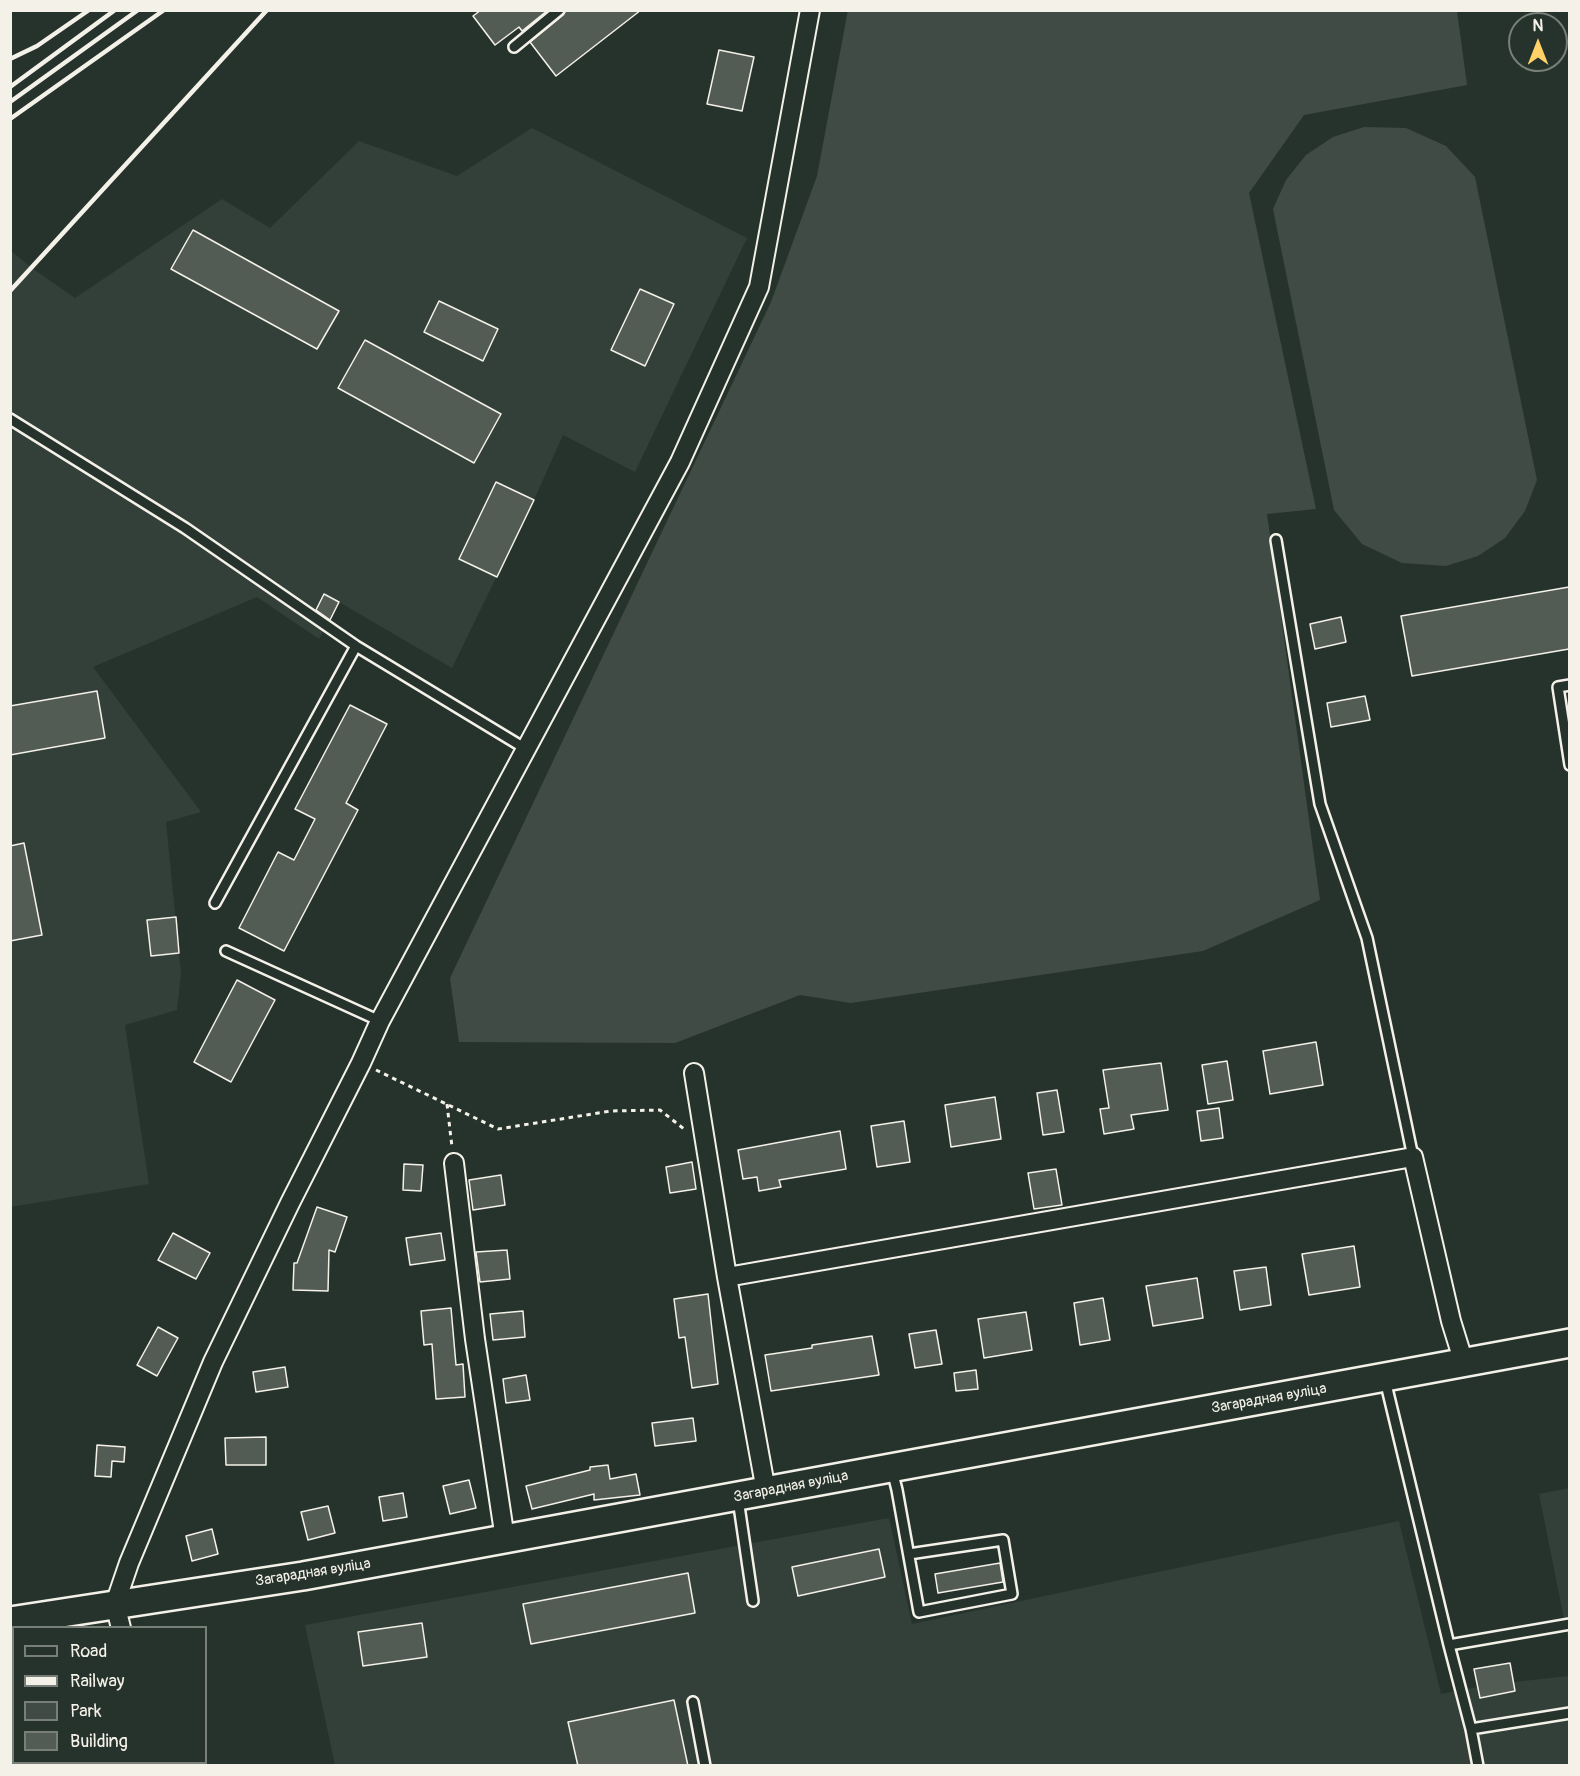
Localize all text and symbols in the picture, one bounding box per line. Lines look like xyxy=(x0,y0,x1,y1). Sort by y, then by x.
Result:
north arrow xyxy=(1508,12,1568,72)
text: N xyxy=(1533,16,1543,36)
street label: Загарадная вуліца xyxy=(1210,1380,1328,1418)
street label: Загарадная вуліца xyxy=(732,1467,850,1507)
street label: Загарадная вуліца xyxy=(254,1555,372,1591)
legend xyxy=(12,1626,207,1764)
text: Road xyxy=(70,1640,107,1663)
text: Railway xyxy=(70,1670,125,1693)
text: Park xyxy=(70,1700,102,1723)
text: Building xyxy=(70,1730,128,1753)

